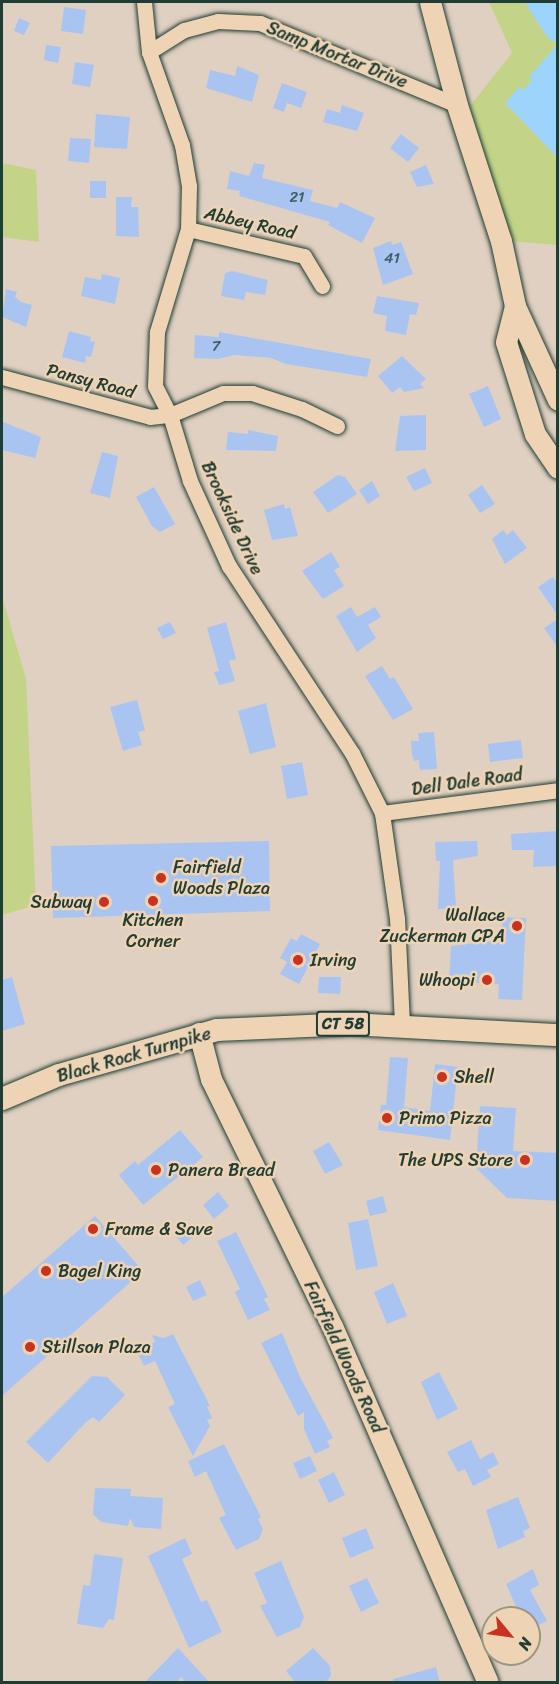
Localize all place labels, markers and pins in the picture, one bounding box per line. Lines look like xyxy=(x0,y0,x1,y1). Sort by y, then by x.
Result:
place label: Fairfield Woods Plaza xyxy=(173,857,270,900)
marker: Fairfield Woods Plaza xyxy=(154,871,168,885)
place label: Subway xyxy=(30,891,92,913)
marker: Kitchen Corner xyxy=(146,894,160,908)
marker: Subway xyxy=(97,895,111,909)
place label: Wallace Zuckerman CPA xyxy=(380,905,505,948)
place label: Kitchen Corner xyxy=(122,910,184,952)
marker: Wallace Zuckerman CPA xyxy=(510,919,524,933)
place label: Irving xyxy=(310,949,357,971)
marker: Irving xyxy=(291,953,305,967)
place label: Whoopi xyxy=(419,969,475,991)
marker: Whoopi xyxy=(480,973,494,987)
place label: Shell xyxy=(454,1066,494,1088)
marker: Shell xyxy=(435,1070,449,1084)
place label: Primo Pizza xyxy=(399,1107,492,1129)
marker: Primo Pizza xyxy=(380,1111,394,1125)
place label: The UPS Store xyxy=(396,1149,513,1171)
marker: The UPS Store xyxy=(518,1153,532,1167)
place label: Panera Bread xyxy=(168,1159,275,1181)
marker: Panera Bread xyxy=(149,1163,163,1177)
place label: Frame & Save xyxy=(105,1218,213,1240)
marker: Frame & Save xyxy=(86,1222,100,1236)
place label: Bagel King xyxy=(58,1260,141,1282)
marker: Bagel King xyxy=(39,1264,53,1278)
place label: Stillson Plaza xyxy=(42,1336,151,1358)
marker: Stillson Plaza xyxy=(23,1340,37,1354)

